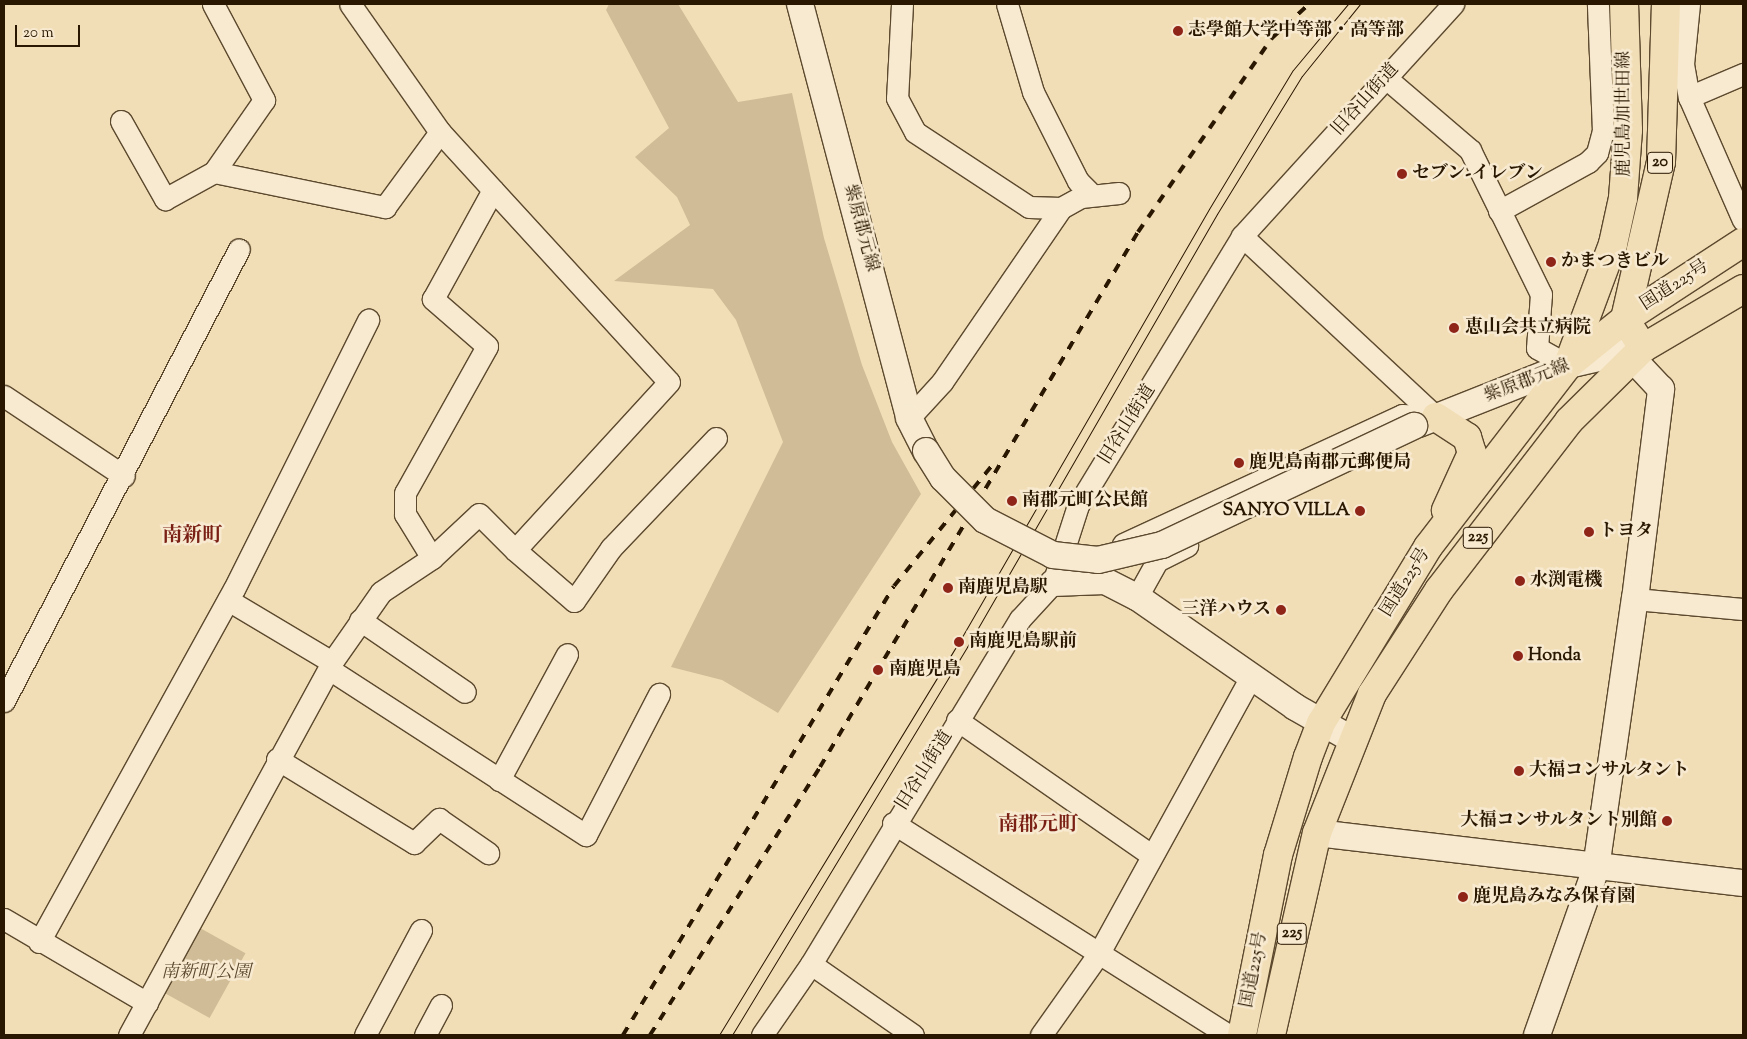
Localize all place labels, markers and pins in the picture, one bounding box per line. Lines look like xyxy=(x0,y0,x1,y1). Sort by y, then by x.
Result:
place label: 志學館大学中等部・高等部 xyxy=(1188,20,1404,42)
marker: 志學館大学中等部・高等部 xyxy=(1172,25,1184,37)
place label: セブン-イレブン xyxy=(1412,163,1544,185)
marker: セブン-イレブン xyxy=(1396,168,1408,180)
place label: かまつきビル xyxy=(1561,251,1669,273)
marker: かまつきビル xyxy=(1545,256,1557,268)
place label: 恵山会共立病院 xyxy=(1465,317,1591,339)
marker: 恵山会共立病院 xyxy=(1447,321,1461,335)
place label: 鹿児島南郡元郵便局 xyxy=(1249,452,1411,474)
marker: 鹿児島南郡元郵便局 xyxy=(1233,457,1245,469)
place label: 南郡元町公民館 xyxy=(1022,490,1148,512)
marker: 南郡元町公民館 xyxy=(1006,495,1018,507)
place label: SANYO VILLA xyxy=(1223,500,1350,522)
marker: SANYO VILLA xyxy=(1354,505,1366,517)
place label: トヨタ xyxy=(1599,521,1653,543)
marker: トヨタ xyxy=(1583,526,1595,538)
place label: 水渕電機 xyxy=(1530,570,1602,592)
marker: 水渕電機 xyxy=(1514,575,1526,587)
place label: 南鹿児島駅 xyxy=(958,577,1048,599)
marker: 南鹿児島駅 xyxy=(942,582,954,594)
place label: 三洋ハウス xyxy=(1181,599,1271,621)
marker: 三洋ハウス xyxy=(1275,604,1287,616)
place label: 南鹿児島駅前 xyxy=(969,631,1077,653)
marker: 南鹿児島駅前 xyxy=(953,636,965,648)
place label: Honda xyxy=(1528,645,1581,667)
marker: Honda xyxy=(1512,650,1524,662)
place label: 南鹿児島 xyxy=(889,659,961,681)
marker: 南鹿児島 xyxy=(871,663,885,677)
place label: 大福コンサルタント xyxy=(1529,760,1691,782)
marker: 大福コンサルタント xyxy=(1513,765,1525,777)
place label: 大福コンサルタント別館 xyxy=(1459,810,1657,832)
marker: 大福コンサルタント別館 xyxy=(1661,815,1673,827)
place label: 鹿児島みなみ保育園 xyxy=(1473,886,1635,908)
marker: 鹿児島みなみ保育園 xyxy=(1457,891,1469,903)

